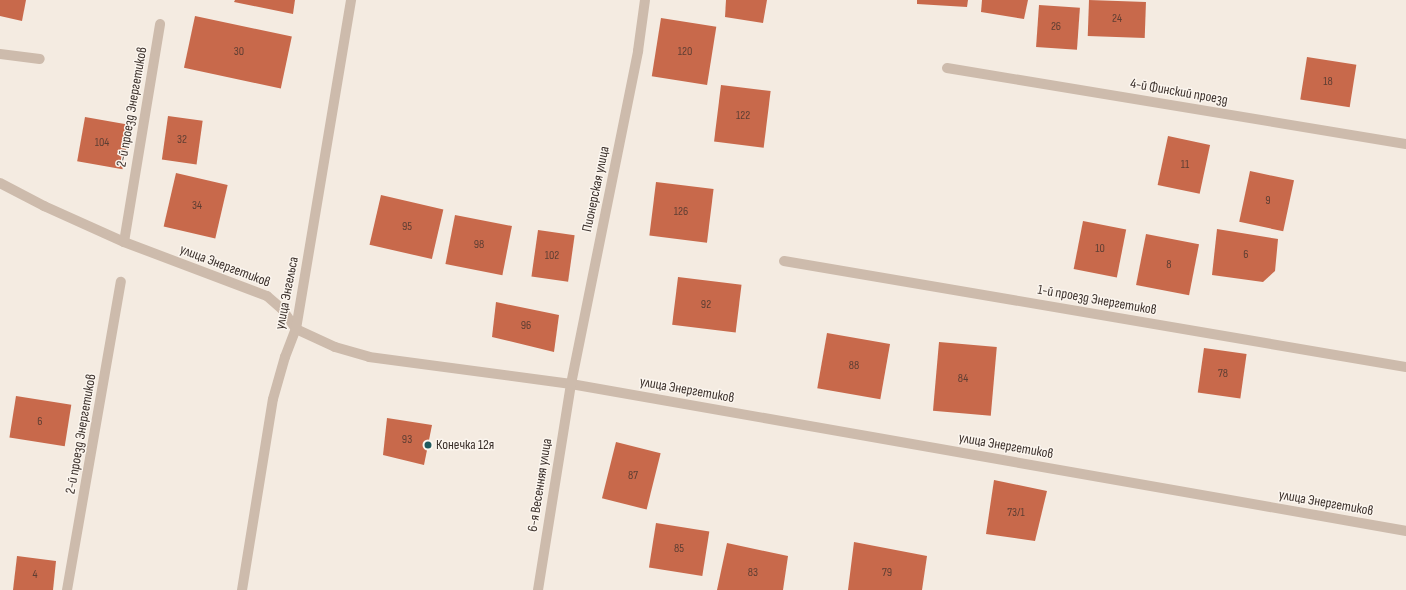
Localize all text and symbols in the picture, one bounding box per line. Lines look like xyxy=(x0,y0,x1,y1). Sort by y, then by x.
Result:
house number: 24 xyxy=(1112,12,1122,26)
house number: 26 xyxy=(1051,20,1061,34)
house number: 30 xyxy=(234,45,244,59)
house number: 120 xyxy=(678,45,692,59)
street label: 2-й проезд Энергетиков xyxy=(113,46,151,168)
street label: 4-й Финский проезд xyxy=(1129,75,1229,109)
house number: 18 xyxy=(1323,75,1333,89)
house number: 122 xyxy=(736,109,750,123)
house number: 32 xyxy=(177,133,187,147)
house number: 104 xyxy=(95,136,109,150)
street label: Пионерская улица xyxy=(579,145,613,233)
house number: 11 xyxy=(1181,158,1189,172)
house number: 9 xyxy=(1265,194,1271,208)
house number: 34 xyxy=(192,199,202,213)
house number: 126 xyxy=(674,205,688,219)
house number: 95 xyxy=(402,220,412,234)
house number: 98 xyxy=(474,238,484,252)
street label: улица Энергетиков xyxy=(177,241,273,291)
house number: 10 xyxy=(1095,242,1105,256)
house number: 6 xyxy=(1243,248,1249,262)
house number: 102 xyxy=(545,249,559,263)
street label: улица Энгельса xyxy=(272,255,302,331)
house number: 8 xyxy=(1166,258,1172,272)
street label: 1-й проезд Энергетиков xyxy=(1036,281,1158,319)
house number: 92 xyxy=(701,298,711,312)
house number: 96 xyxy=(521,319,531,333)
house number: 88 xyxy=(849,359,859,373)
house number: 78 xyxy=(1218,367,1228,381)
house number: 84 xyxy=(958,372,968,386)
street label: 2-й проезд Энергетиков xyxy=(62,373,100,495)
street label: улица Энергетиков xyxy=(638,373,736,407)
house number: 6 xyxy=(37,415,43,429)
street label: улица Энергетиков xyxy=(957,429,1055,463)
house number: 93 xyxy=(402,433,412,447)
place label: Конечка 12я xyxy=(436,437,494,453)
street label: 6-я Весенняя улица xyxy=(524,437,556,533)
marker: Конечка 12я xyxy=(423,440,433,450)
house number: 87 xyxy=(628,469,638,483)
street label: улица Энергетиков xyxy=(1277,486,1375,520)
house number: 73/1 xyxy=(1007,506,1025,520)
house number: 85 xyxy=(674,542,684,556)
house number: 83 xyxy=(748,566,758,580)
house number: 79 xyxy=(882,566,892,580)
house number: 4 xyxy=(32,568,38,582)

